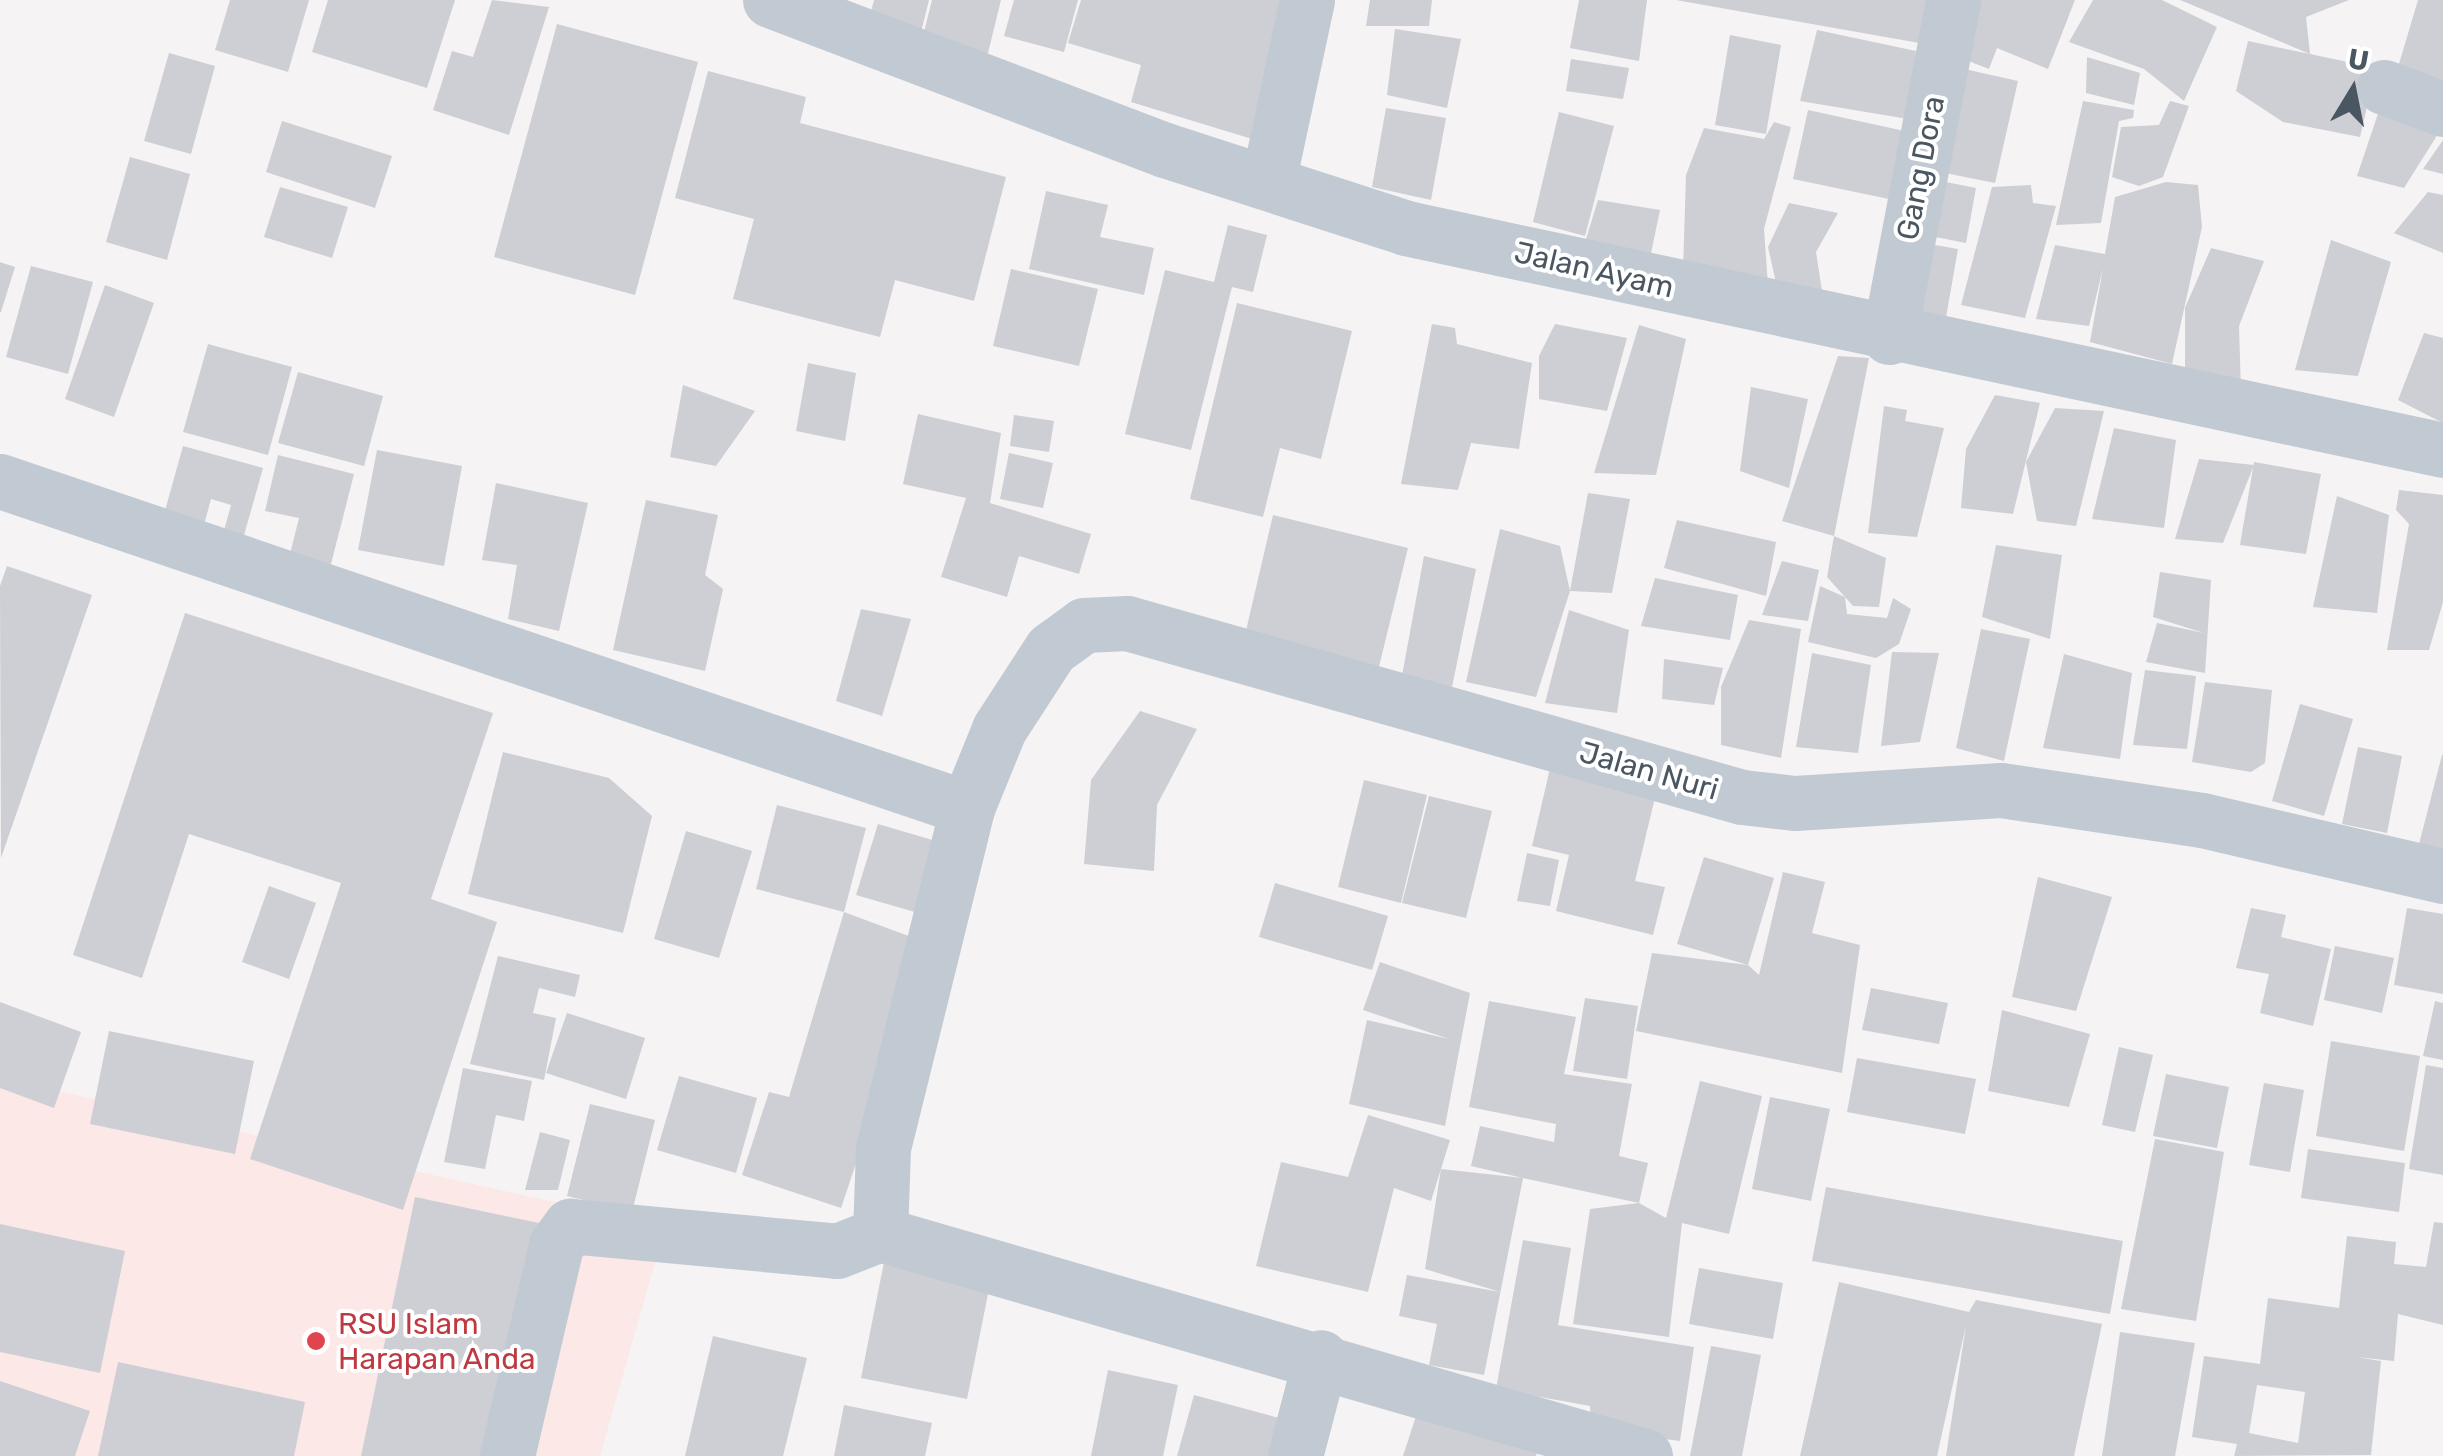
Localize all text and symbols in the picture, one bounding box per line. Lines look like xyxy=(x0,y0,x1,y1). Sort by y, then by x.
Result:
north arrow xyxy=(2303,40,2403,140)
text: U xyxy=(2345,42,2371,78)
street label: Gang Dora xyxy=(1889,93,1953,243)
street label: Jalan Ayam xyxy=(1510,234,1678,306)
street label: Jalan Nuri xyxy=(1576,734,1722,808)
place label: RSU Islam Harapan Anda xyxy=(338,1306,536,1376)
marker: RSU Islam Harapan Anda xyxy=(303,1328,329,1354)

